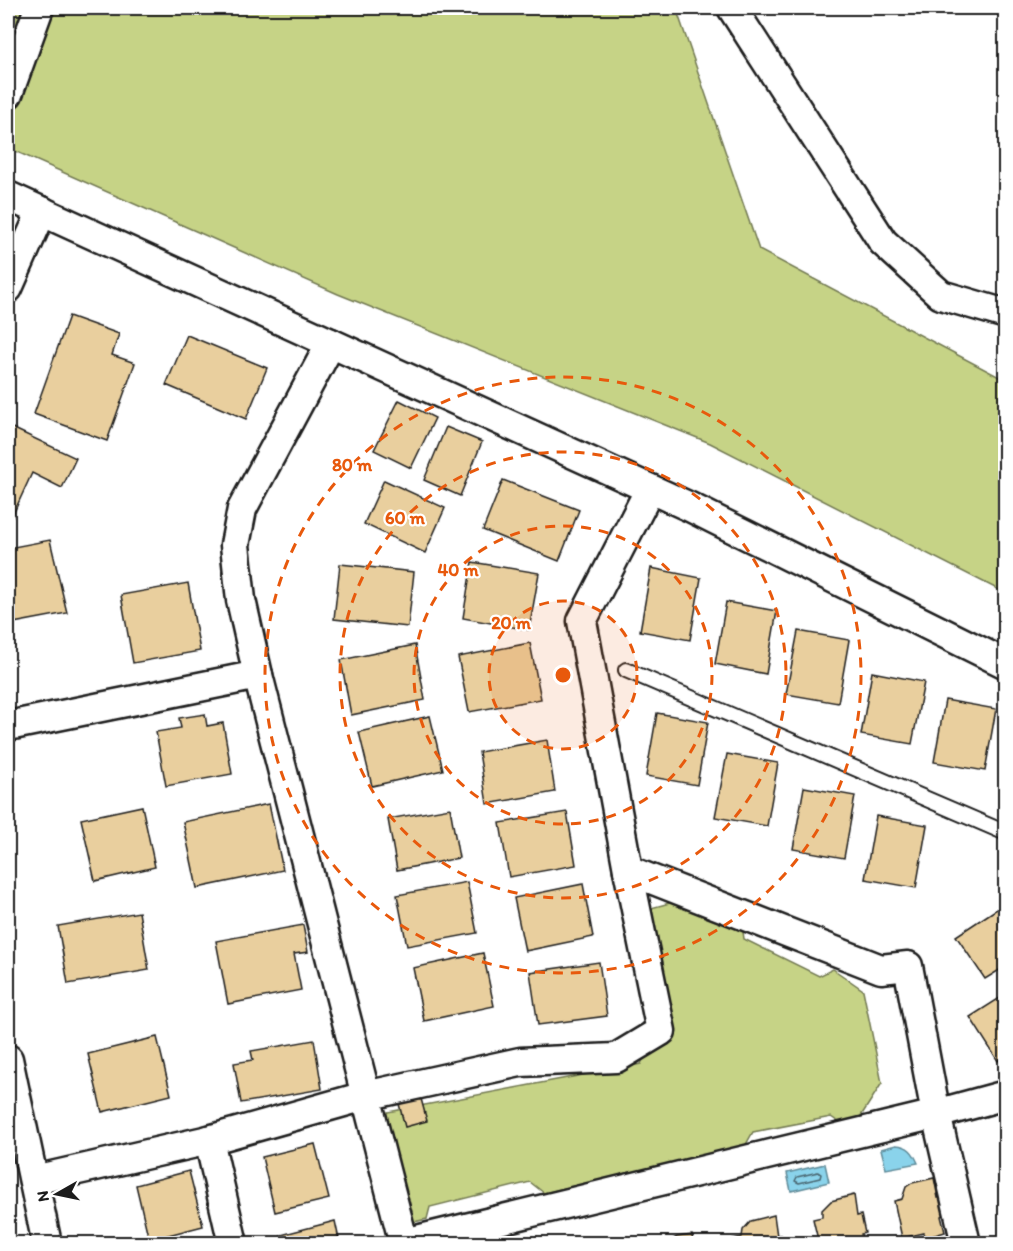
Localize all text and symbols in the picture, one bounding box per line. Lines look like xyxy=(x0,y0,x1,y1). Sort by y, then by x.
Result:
text: 80 m xyxy=(332,454,373,476)
text: 60 m xyxy=(385,507,426,529)
text: 40 m xyxy=(437,559,479,581)
text: 20 m xyxy=(491,612,532,634)
centre of rings xyxy=(553,665,573,685)
north arrow xyxy=(27,1164,87,1224)
text: N xyxy=(32,1189,53,1203)

